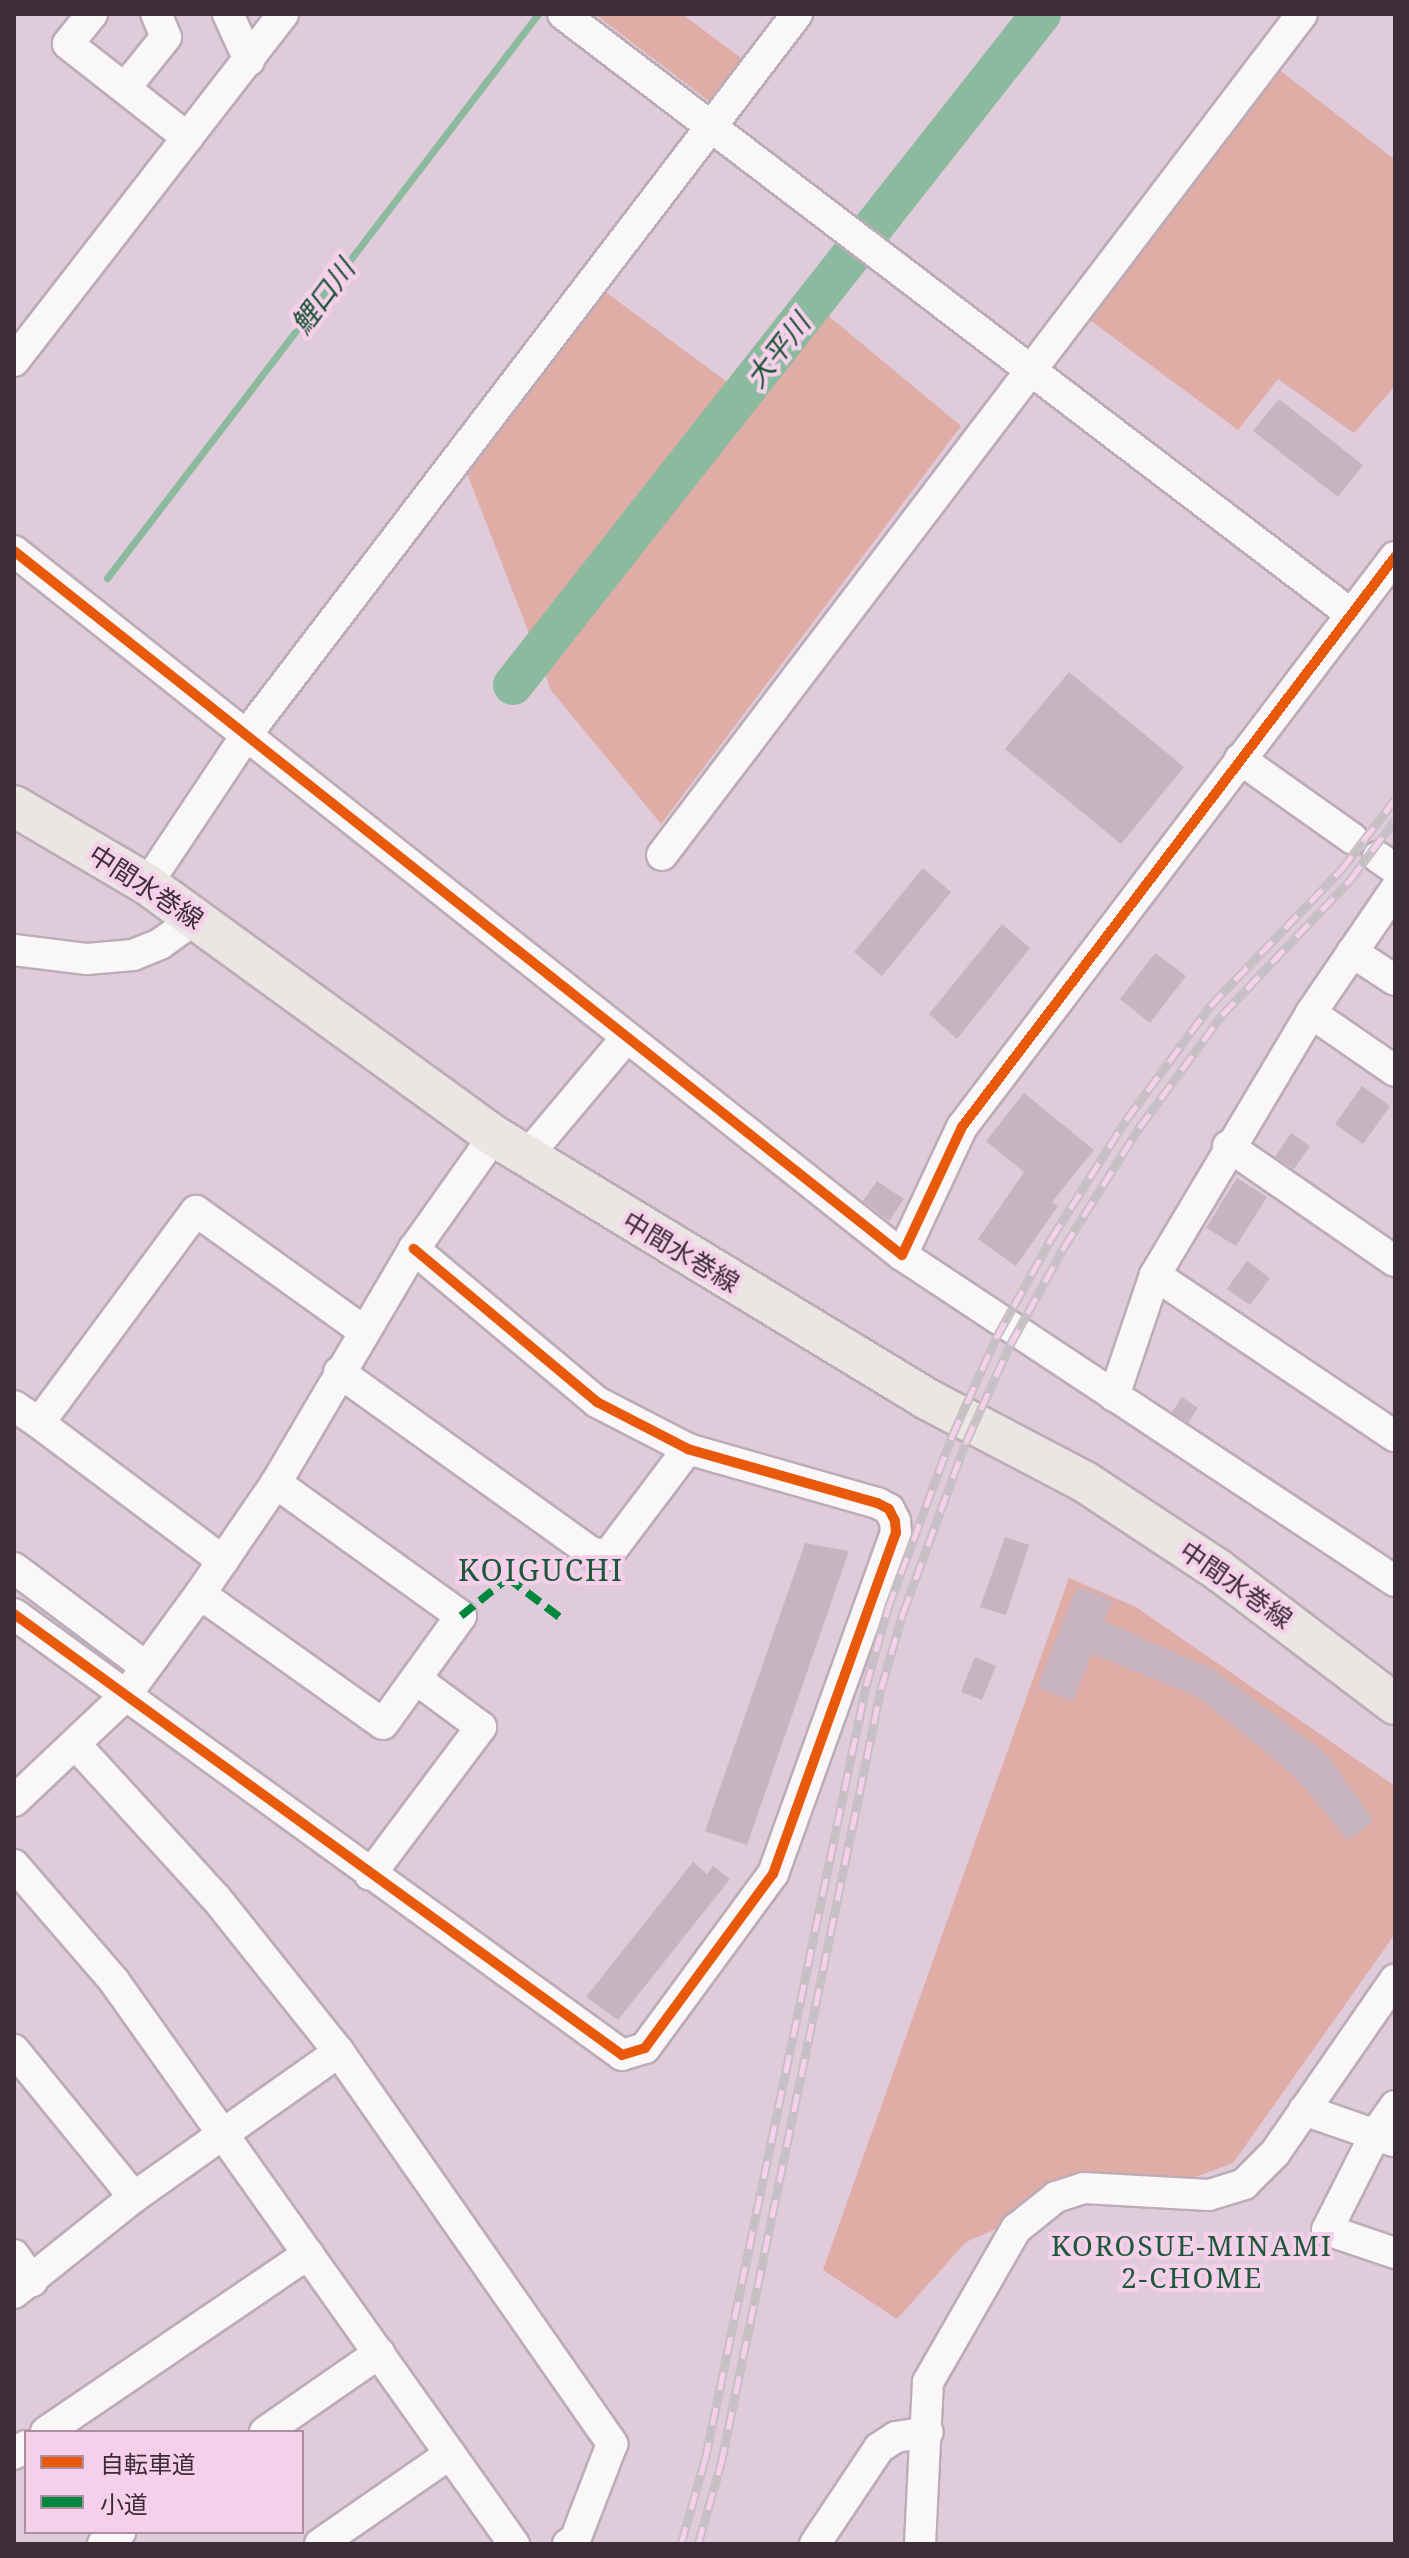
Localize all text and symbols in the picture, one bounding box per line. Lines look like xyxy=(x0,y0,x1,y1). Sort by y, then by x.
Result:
water label: 鯉口川 xyxy=(283,252,361,340)
water label: 大平川 xyxy=(738,307,816,393)
street label: 中間水巻線 xyxy=(83,839,209,935)
street label: 中間水巻線 xyxy=(617,1205,745,1299)
street label: 中間水巻線 xyxy=(1174,1535,1298,1635)
district label: KOIGUCHI xyxy=(458,1552,624,1588)
district label: KOROSUE-MINAMI 2-CHOME xyxy=(1051,2228,1333,2294)
legend xyxy=(24,2430,304,2534)
text: 自転車道 xyxy=(100,2447,196,2480)
text: 小道 xyxy=(100,2487,148,2520)

